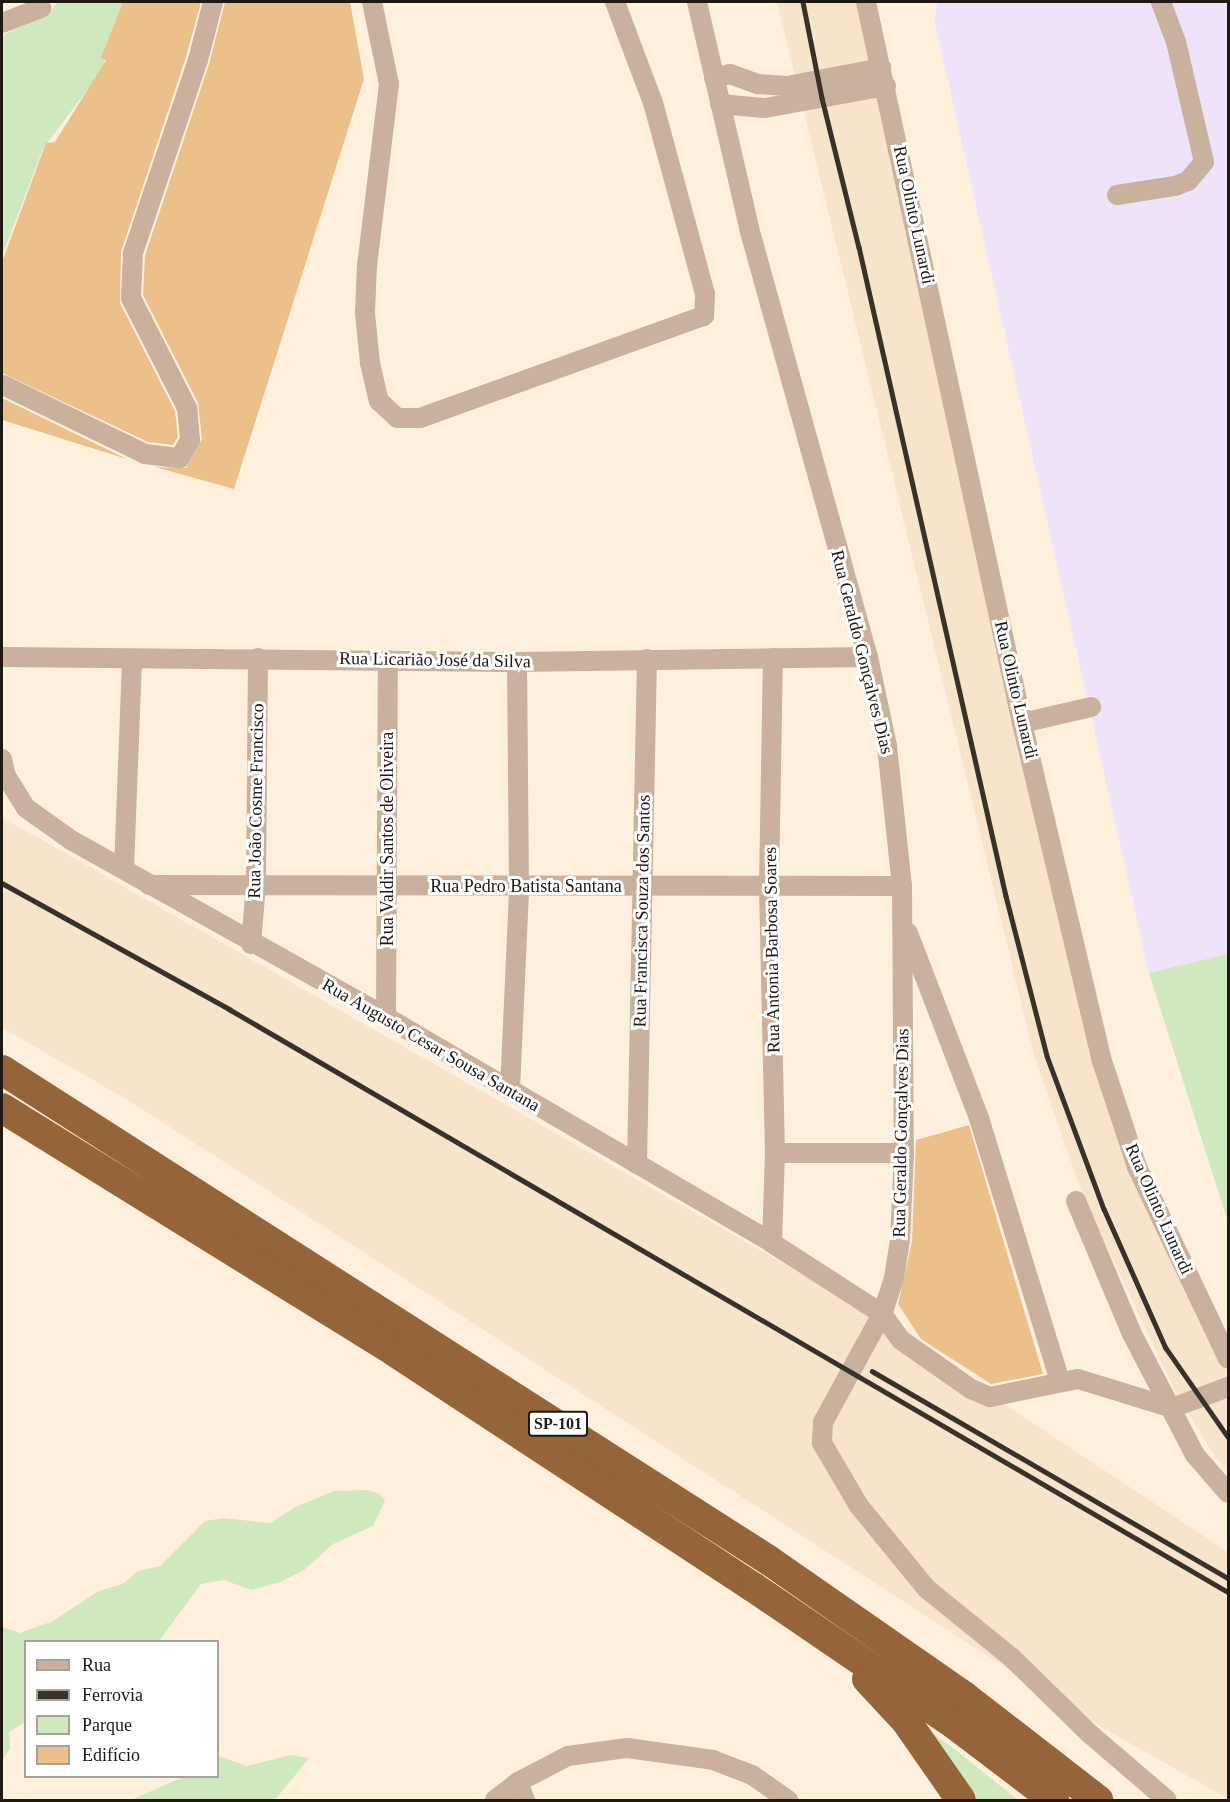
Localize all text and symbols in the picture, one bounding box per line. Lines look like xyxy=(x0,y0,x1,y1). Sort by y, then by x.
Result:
street label: Rua Olinto Lunardi xyxy=(889,144,939,286)
street label: Rua Geraldo Gonçalves Dias xyxy=(826,548,898,756)
street label: Rua Olinto Lunardi xyxy=(990,619,1042,761)
street label: Rua Licarião José da Silva xyxy=(339,648,531,672)
street label: Rua João Cosme Francisco xyxy=(243,703,269,899)
street label: Rua Valdir Santos de Oliveira xyxy=(376,732,398,946)
street label: Rua Francisca Souza dos Santos xyxy=(629,794,655,1028)
street label: Rua Antonia Barbosa Soares xyxy=(759,846,785,1054)
street label: Rua Pedro Batista Santana xyxy=(430,875,622,897)
street label: Rua Augusto Cesar Sousa Santana xyxy=(318,973,544,1117)
street label: Rua Geraldo Gonçalves Dias xyxy=(888,1028,914,1238)
street label: Rua Olinto Lunardi xyxy=(1120,1140,1198,1278)
road number: SP-101 xyxy=(528,1411,588,1437)
legend xyxy=(24,1640,219,1778)
text: Rua xyxy=(82,1655,111,1675)
text: Ferrovia xyxy=(82,1685,143,1705)
text: Parque xyxy=(82,1715,132,1735)
text: Edifício xyxy=(82,1745,140,1765)

